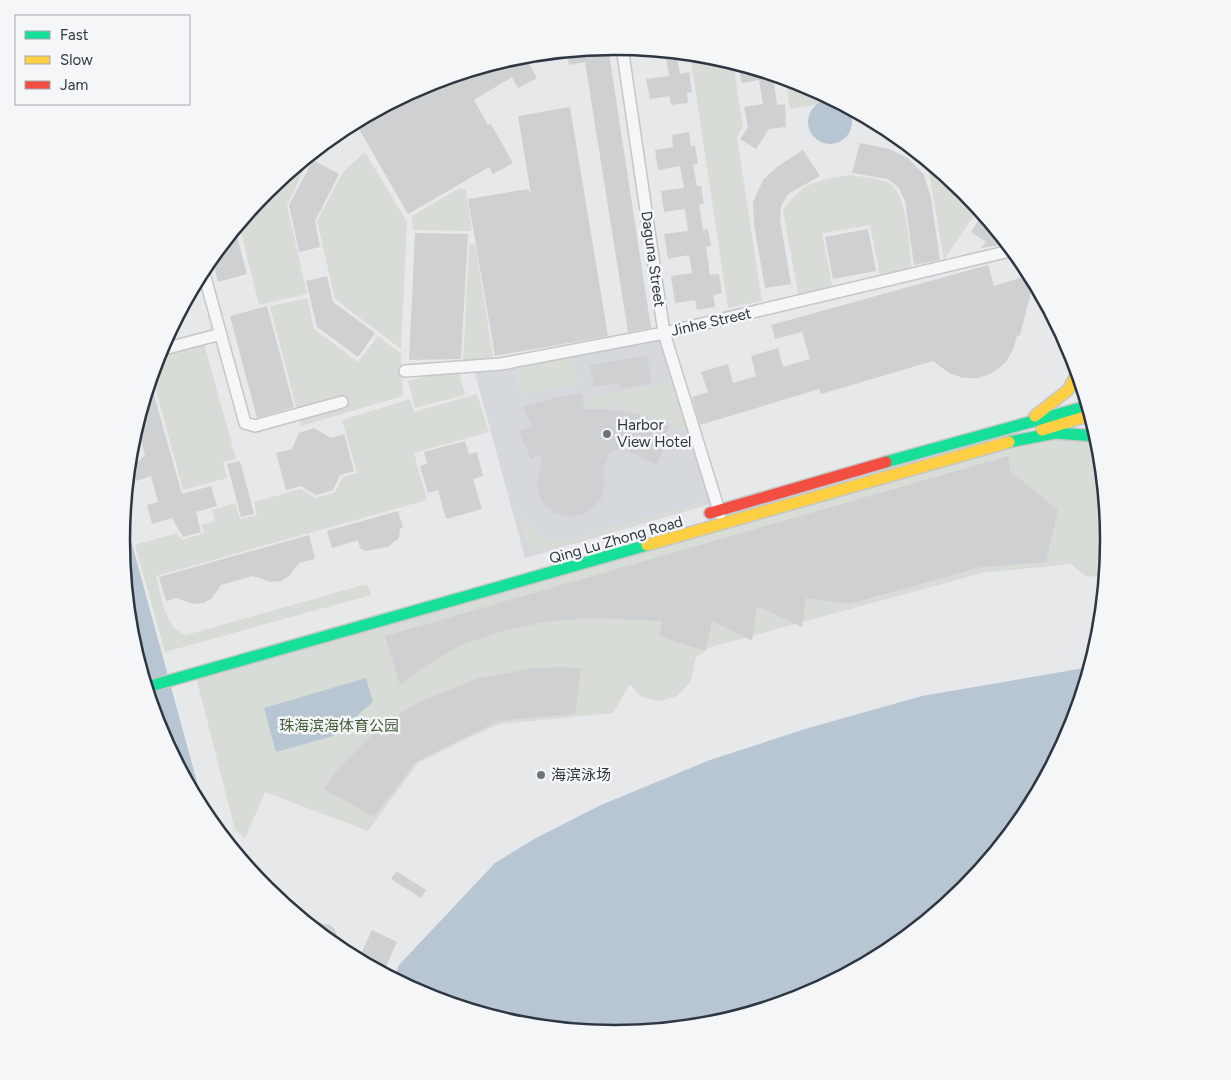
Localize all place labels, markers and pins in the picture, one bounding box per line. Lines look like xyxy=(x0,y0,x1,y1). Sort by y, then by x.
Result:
place label: Harbor View Hotel xyxy=(617,416,691,451)
marker: Harbor View Hotel xyxy=(601,428,613,440)
place label: 海滨泳场 xyxy=(551,766,611,784)
marker: 海滨泳场 xyxy=(535,769,547,781)

